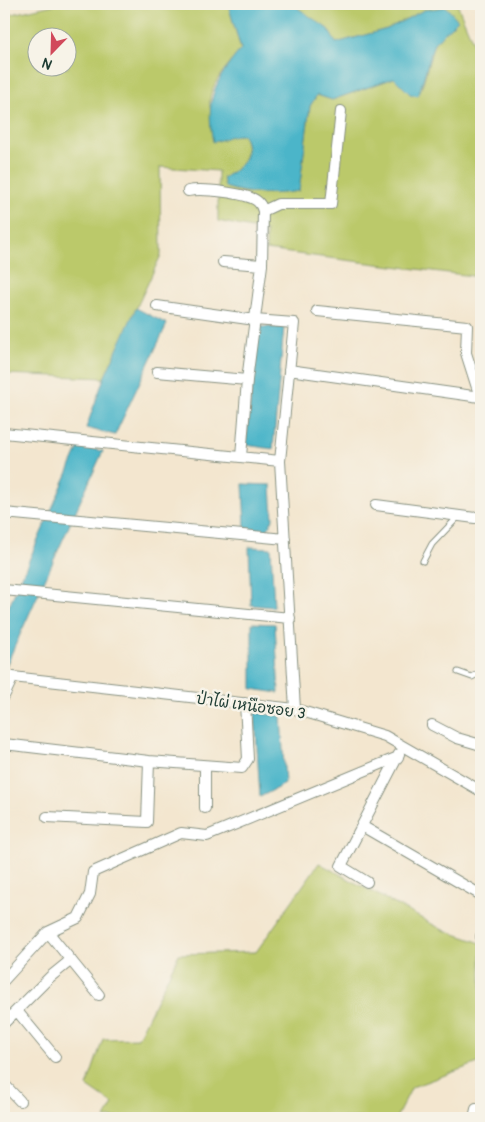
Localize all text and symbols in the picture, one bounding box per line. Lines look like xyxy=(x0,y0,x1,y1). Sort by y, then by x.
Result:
north arrow xyxy=(28,28,78,78)
text: N xyxy=(39,54,55,73)
street label: ป่าไผ่ เหนือซอย 3 xyxy=(195,688,307,724)

